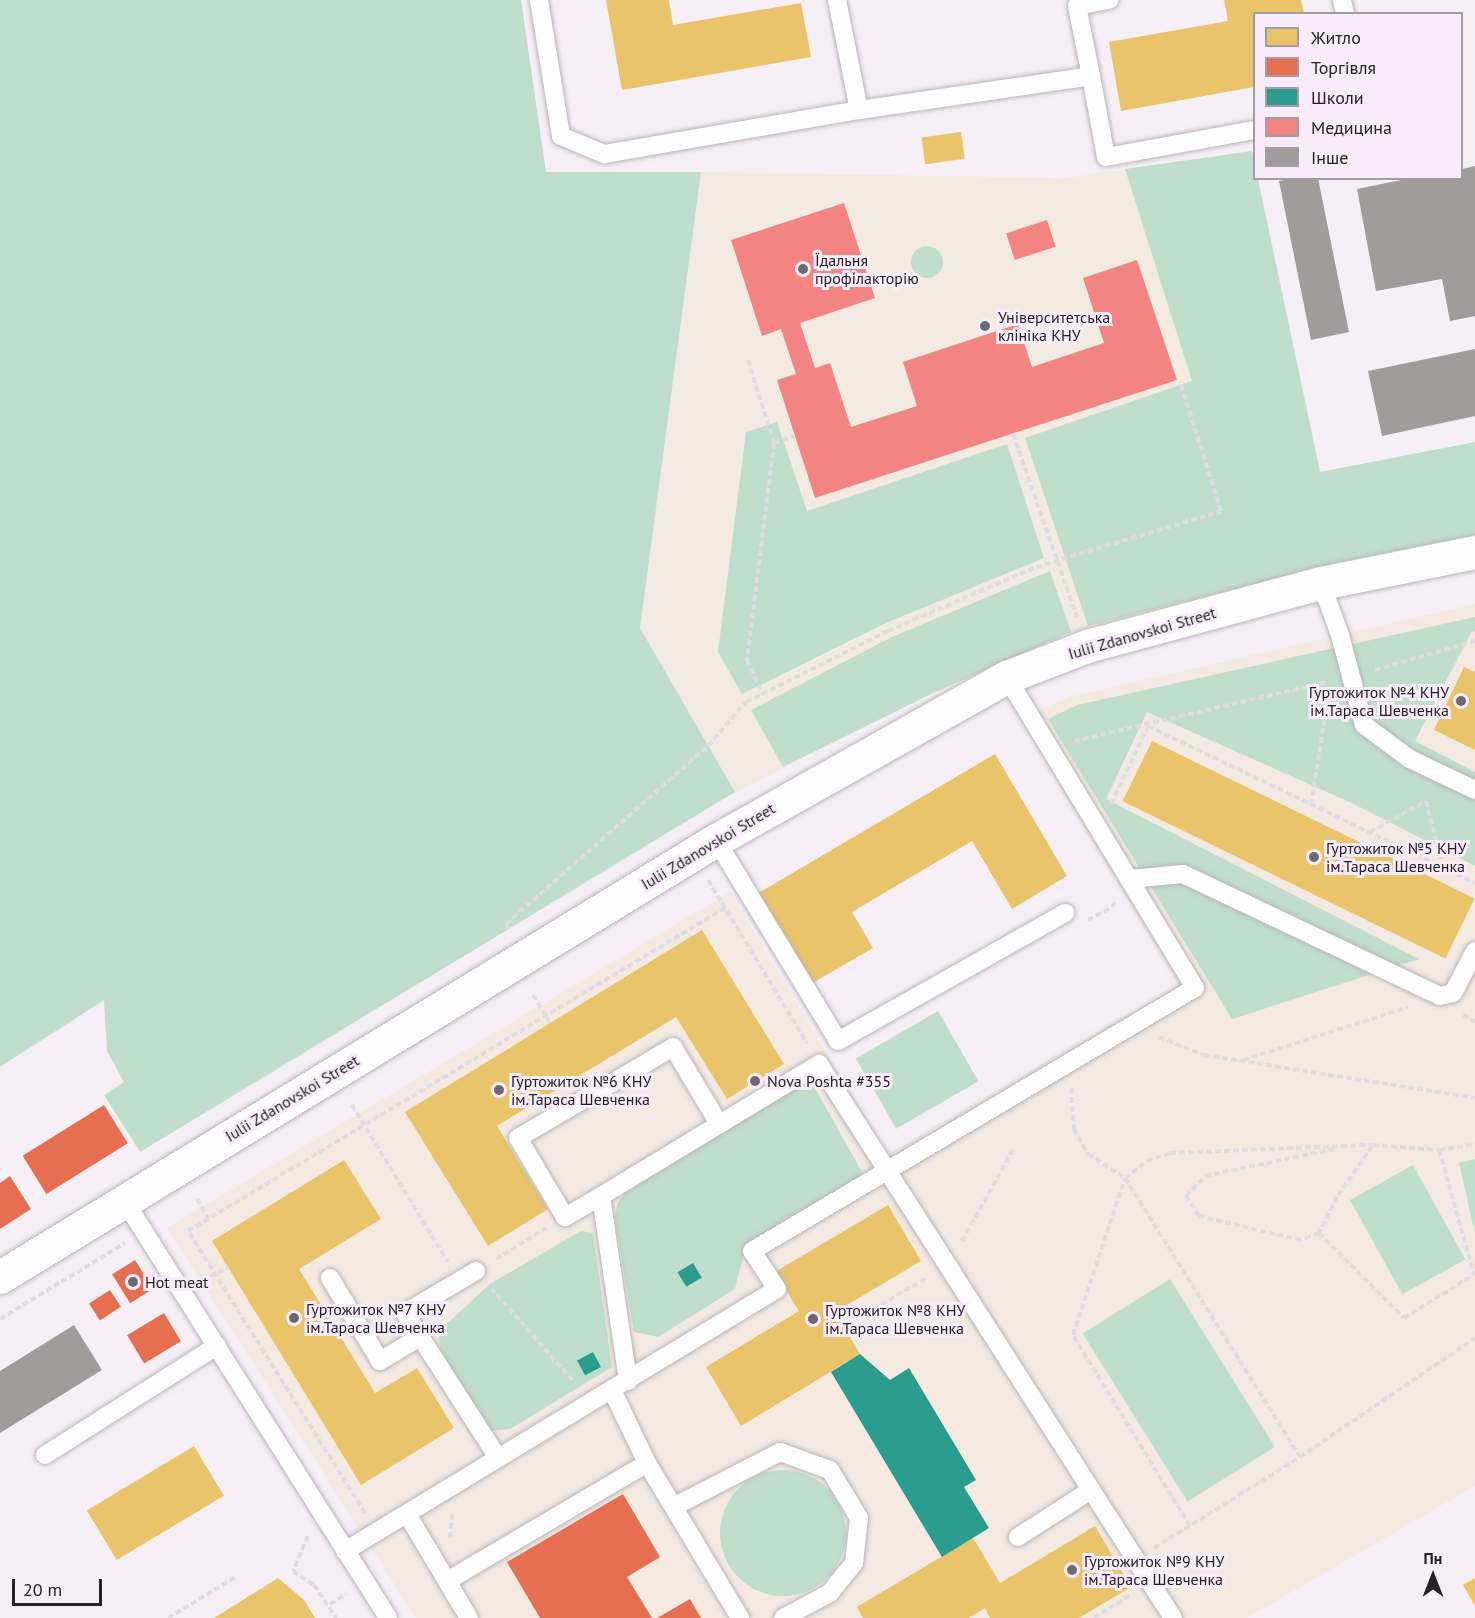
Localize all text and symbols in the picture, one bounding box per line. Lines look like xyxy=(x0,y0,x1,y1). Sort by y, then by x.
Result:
legend xyxy=(1253,12,1463,180)
text: Житло xyxy=(1311,26,1361,49)
text: Торгівля xyxy=(1311,56,1376,79)
text: Школи xyxy=(1311,86,1364,109)
text: Медицина xyxy=(1311,116,1392,139)
text: Інше xyxy=(1311,146,1348,169)
place label: Їдальня профілакторію xyxy=(815,250,919,288)
marker: Їдальня профілакторію xyxy=(796,262,810,276)
place label: Університетська клініка КНУ xyxy=(998,307,1110,345)
marker: Університетська клініка КНУ xyxy=(976,317,994,335)
street label: Iulii Zdanovskoi Street xyxy=(1066,603,1218,663)
place label: Гуртожиток №4 КНУ ім.Тараса Шевченка xyxy=(1309,682,1449,720)
marker: Гуртожиток №4 КНУ ім.Тараса Шевченка xyxy=(1454,694,1468,708)
street label: Iulii Zdanovskoi Street xyxy=(637,798,779,894)
place label: Гуртожиток №5 КНУ ім.Тараса Шевченка xyxy=(1326,838,1466,876)
marker: Гуртожиток №5 КНУ ім.Тараса Шевченка xyxy=(1307,850,1321,864)
street label: Iulii Zdanovskoi Street xyxy=(221,1050,363,1146)
place label: Гуртожиток №6 КНУ ім.Тараса Шевченка xyxy=(511,1071,651,1109)
place label: Nova Poshta #355 xyxy=(767,1071,891,1091)
marker: Nova Poshta #355 xyxy=(748,1074,762,1088)
marker: Гуртожиток №6 КНУ ім.Тараса Шевченка xyxy=(492,1083,506,1097)
place label: Hot meat xyxy=(145,1272,209,1292)
marker: Hot meat xyxy=(126,1275,140,1289)
place label: Гуртожиток №7 КНУ ім.Тараса Шевченка xyxy=(306,1299,446,1337)
place label: Гуртожиток №8 КНУ ім.Тараса Шевченка xyxy=(825,1300,965,1338)
marker: Гуртожиток №7 КНУ ім.Тараса Шевченка xyxy=(287,1311,301,1325)
marker: Гуртожиток №8 КНУ ім.Тараса Шевченка xyxy=(806,1312,820,1326)
north arrow xyxy=(1403,1546,1463,1606)
text: Пн xyxy=(1424,1548,1442,1568)
place label: Гуртожиток №9 КНУ ім.Тараса Шевченка xyxy=(1084,1551,1224,1589)
marker: Гуртожиток №9 КНУ ім.Тараса Шевченка xyxy=(1065,1563,1079,1577)
scale bar xyxy=(15,1567,105,1605)
text: 20 m xyxy=(23,1578,62,1601)

